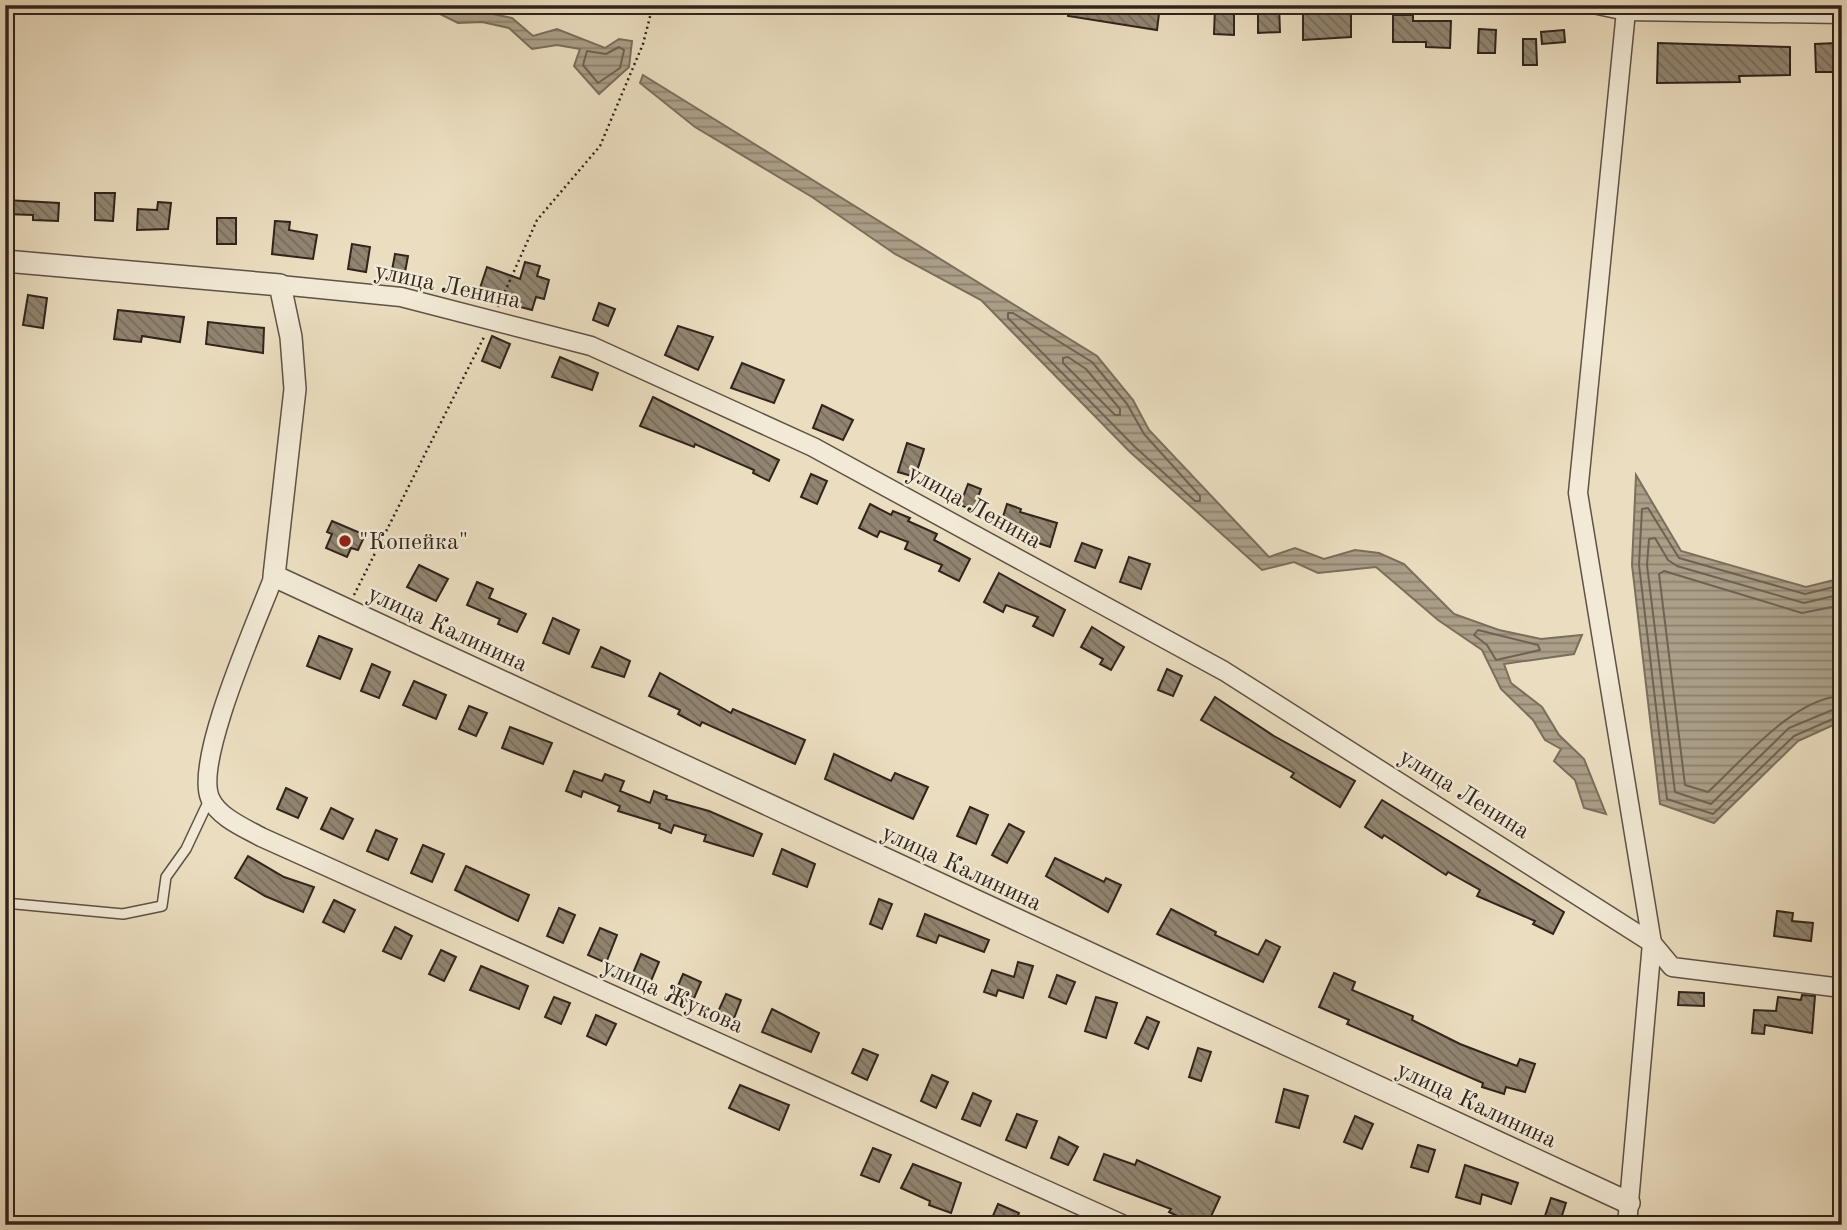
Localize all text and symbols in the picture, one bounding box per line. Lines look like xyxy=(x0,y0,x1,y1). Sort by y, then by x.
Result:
street label: улица Ленина xyxy=(372,260,523,314)
street label: улица Ленина xyxy=(903,461,1045,554)
place label: "Копейка" xyxy=(359,531,468,555)
marker: "Копейка" xyxy=(337,533,353,549)
street label: улица Калинина xyxy=(363,582,531,677)
street label: улица Ленина xyxy=(1394,745,1534,844)
street label: улица Калинина xyxy=(877,821,1045,916)
street label: улица Жукова xyxy=(598,955,747,1039)
street label: улица Калинина xyxy=(1392,1058,1560,1153)

